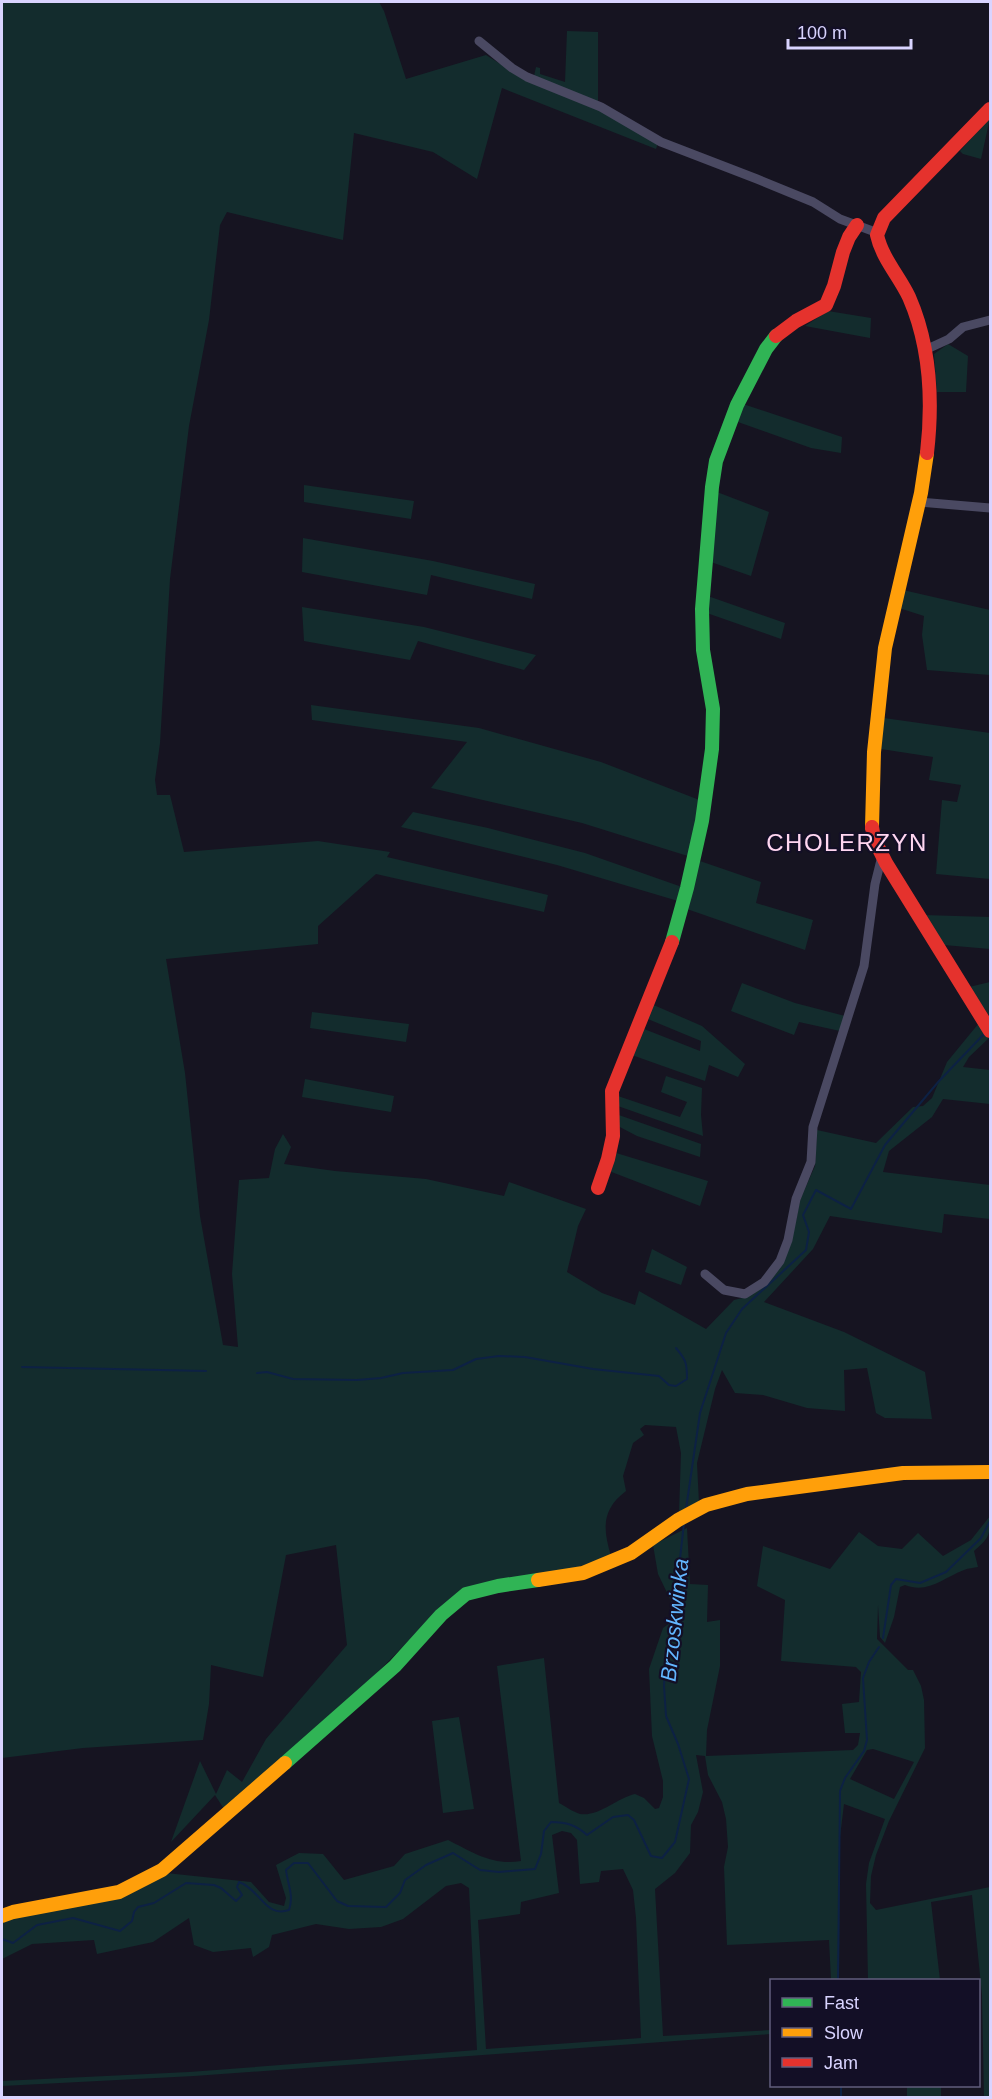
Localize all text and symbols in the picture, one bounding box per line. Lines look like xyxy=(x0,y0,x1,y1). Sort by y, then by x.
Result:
scale bar xyxy=(788,12,911,50)
text: 100 m xyxy=(797,23,847,43)
district label: CHOLERZYN xyxy=(766,829,928,856)
water label: Brzoskwinka xyxy=(656,1557,693,1683)
legend xyxy=(770,1979,980,2087)
text: Fast xyxy=(824,1993,859,2013)
text: Slow xyxy=(824,2023,864,2043)
text: Jam xyxy=(824,2053,858,2073)

